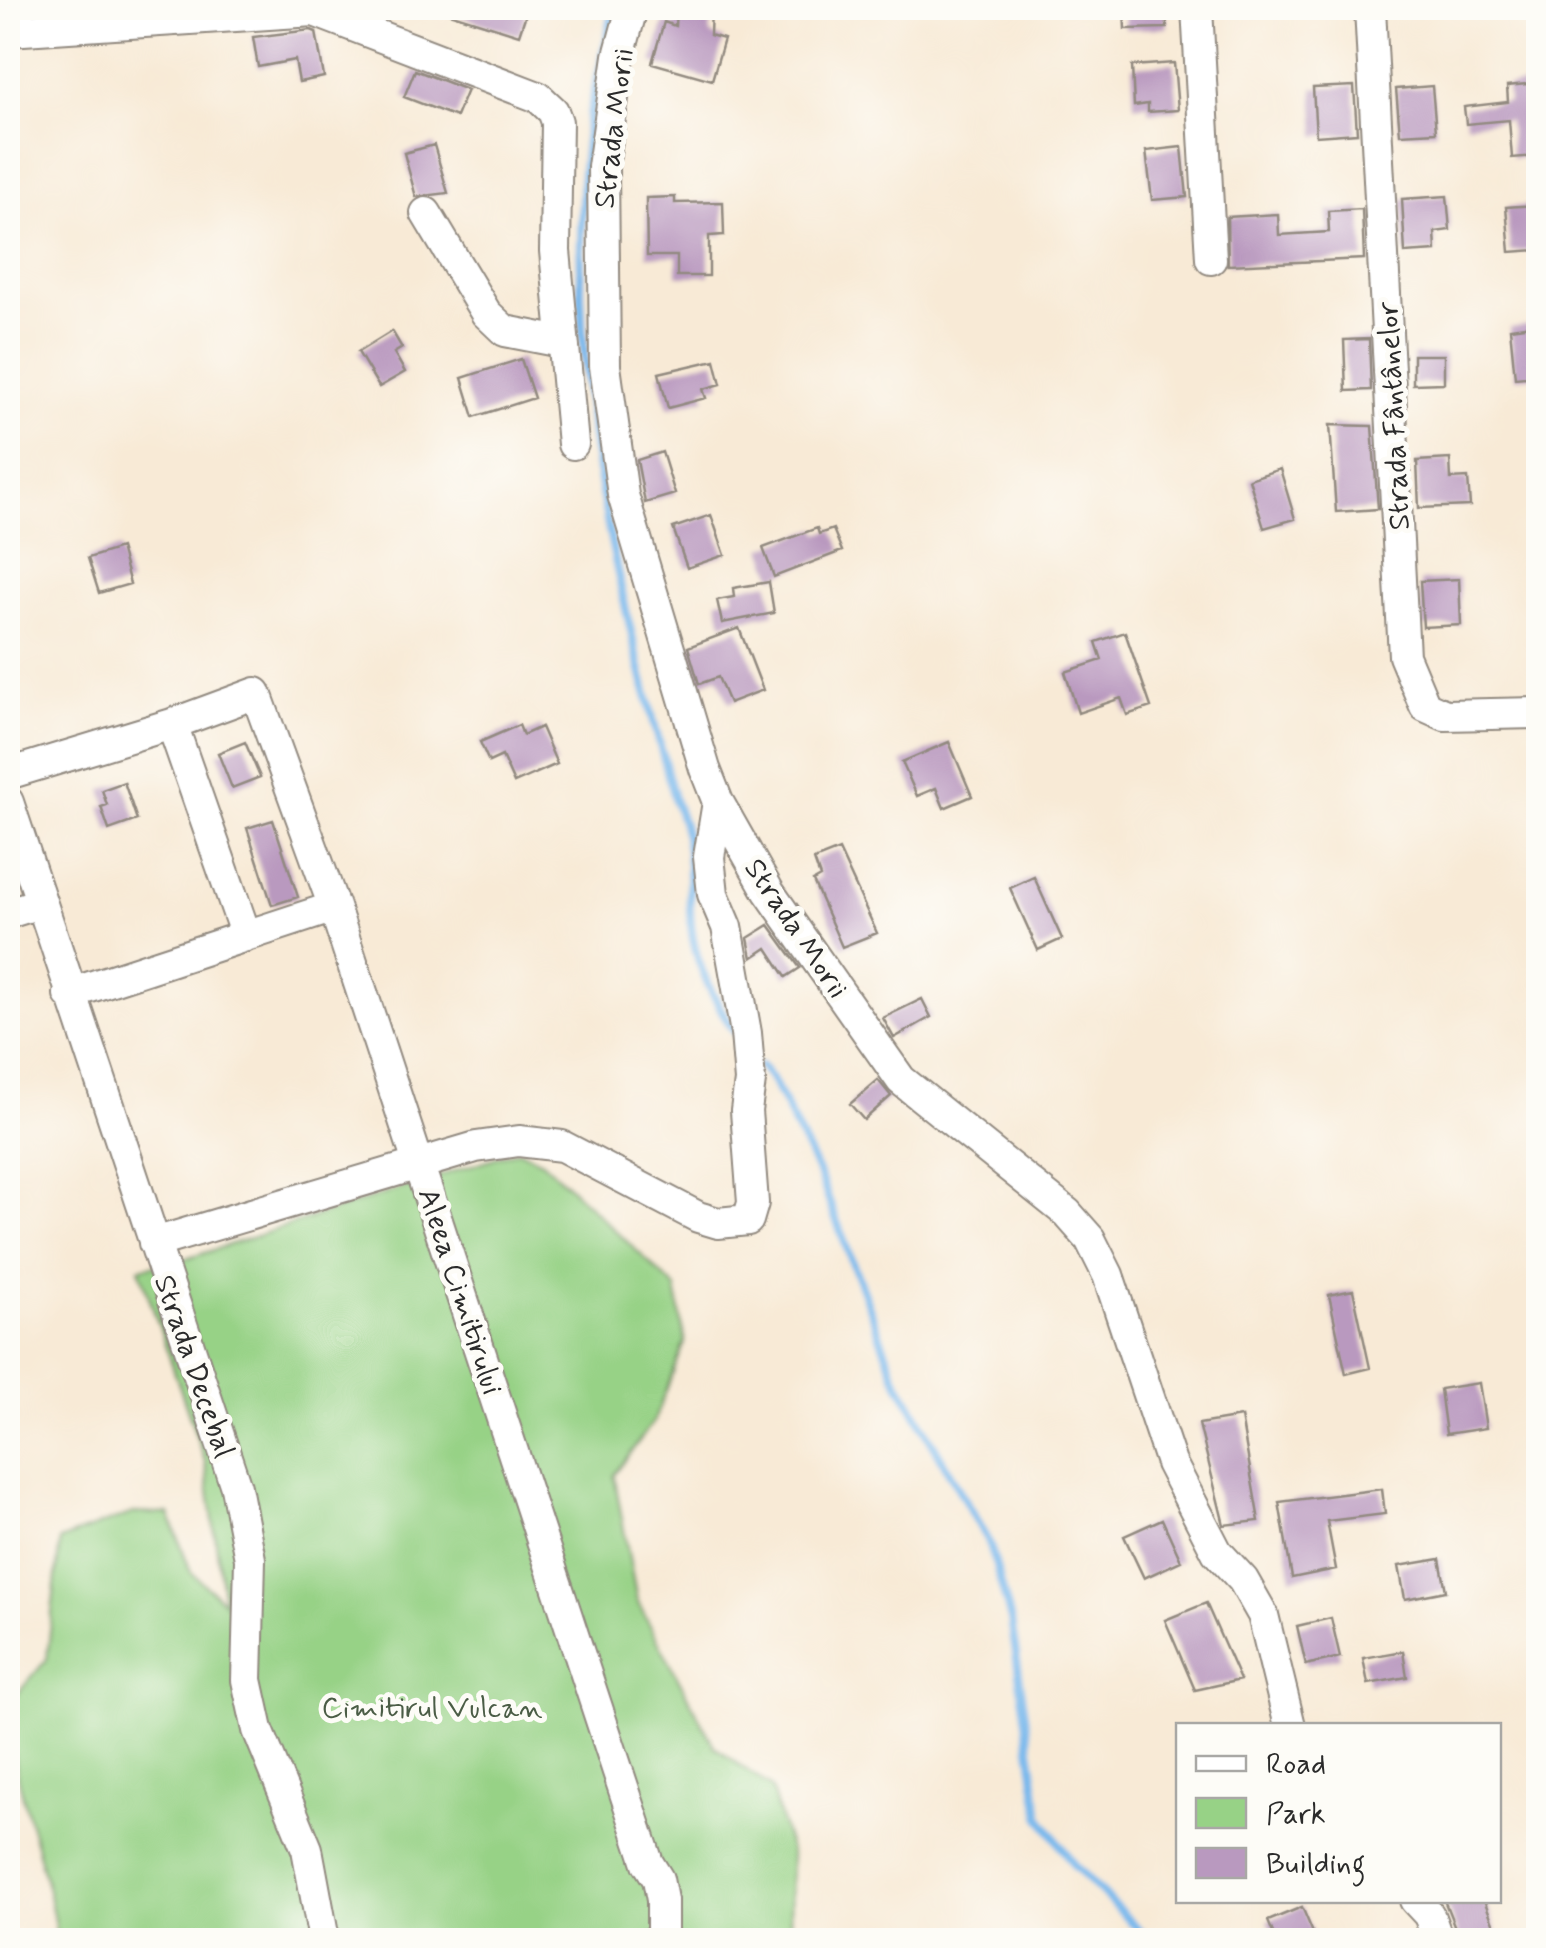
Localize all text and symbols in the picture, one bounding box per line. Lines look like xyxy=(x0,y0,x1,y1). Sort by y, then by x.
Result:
street label: Strada Morii xyxy=(585,46,644,211)
street label: Strada Fântânelor xyxy=(1369,300,1420,531)
street label: Strada Morii xyxy=(735,851,857,1007)
street label: Aleea Cimitirului xyxy=(408,1183,511,1400)
street label: Strada Decebal xyxy=(144,1270,243,1463)
park label: Cimitirul Vulcan xyxy=(321,1689,543,1728)
legend xyxy=(1176,1723,1501,1903)
text: Road xyxy=(1266,1745,1326,1784)
text: Park xyxy=(1266,1795,1326,1834)
text: Building xyxy=(1266,1845,1365,1887)

